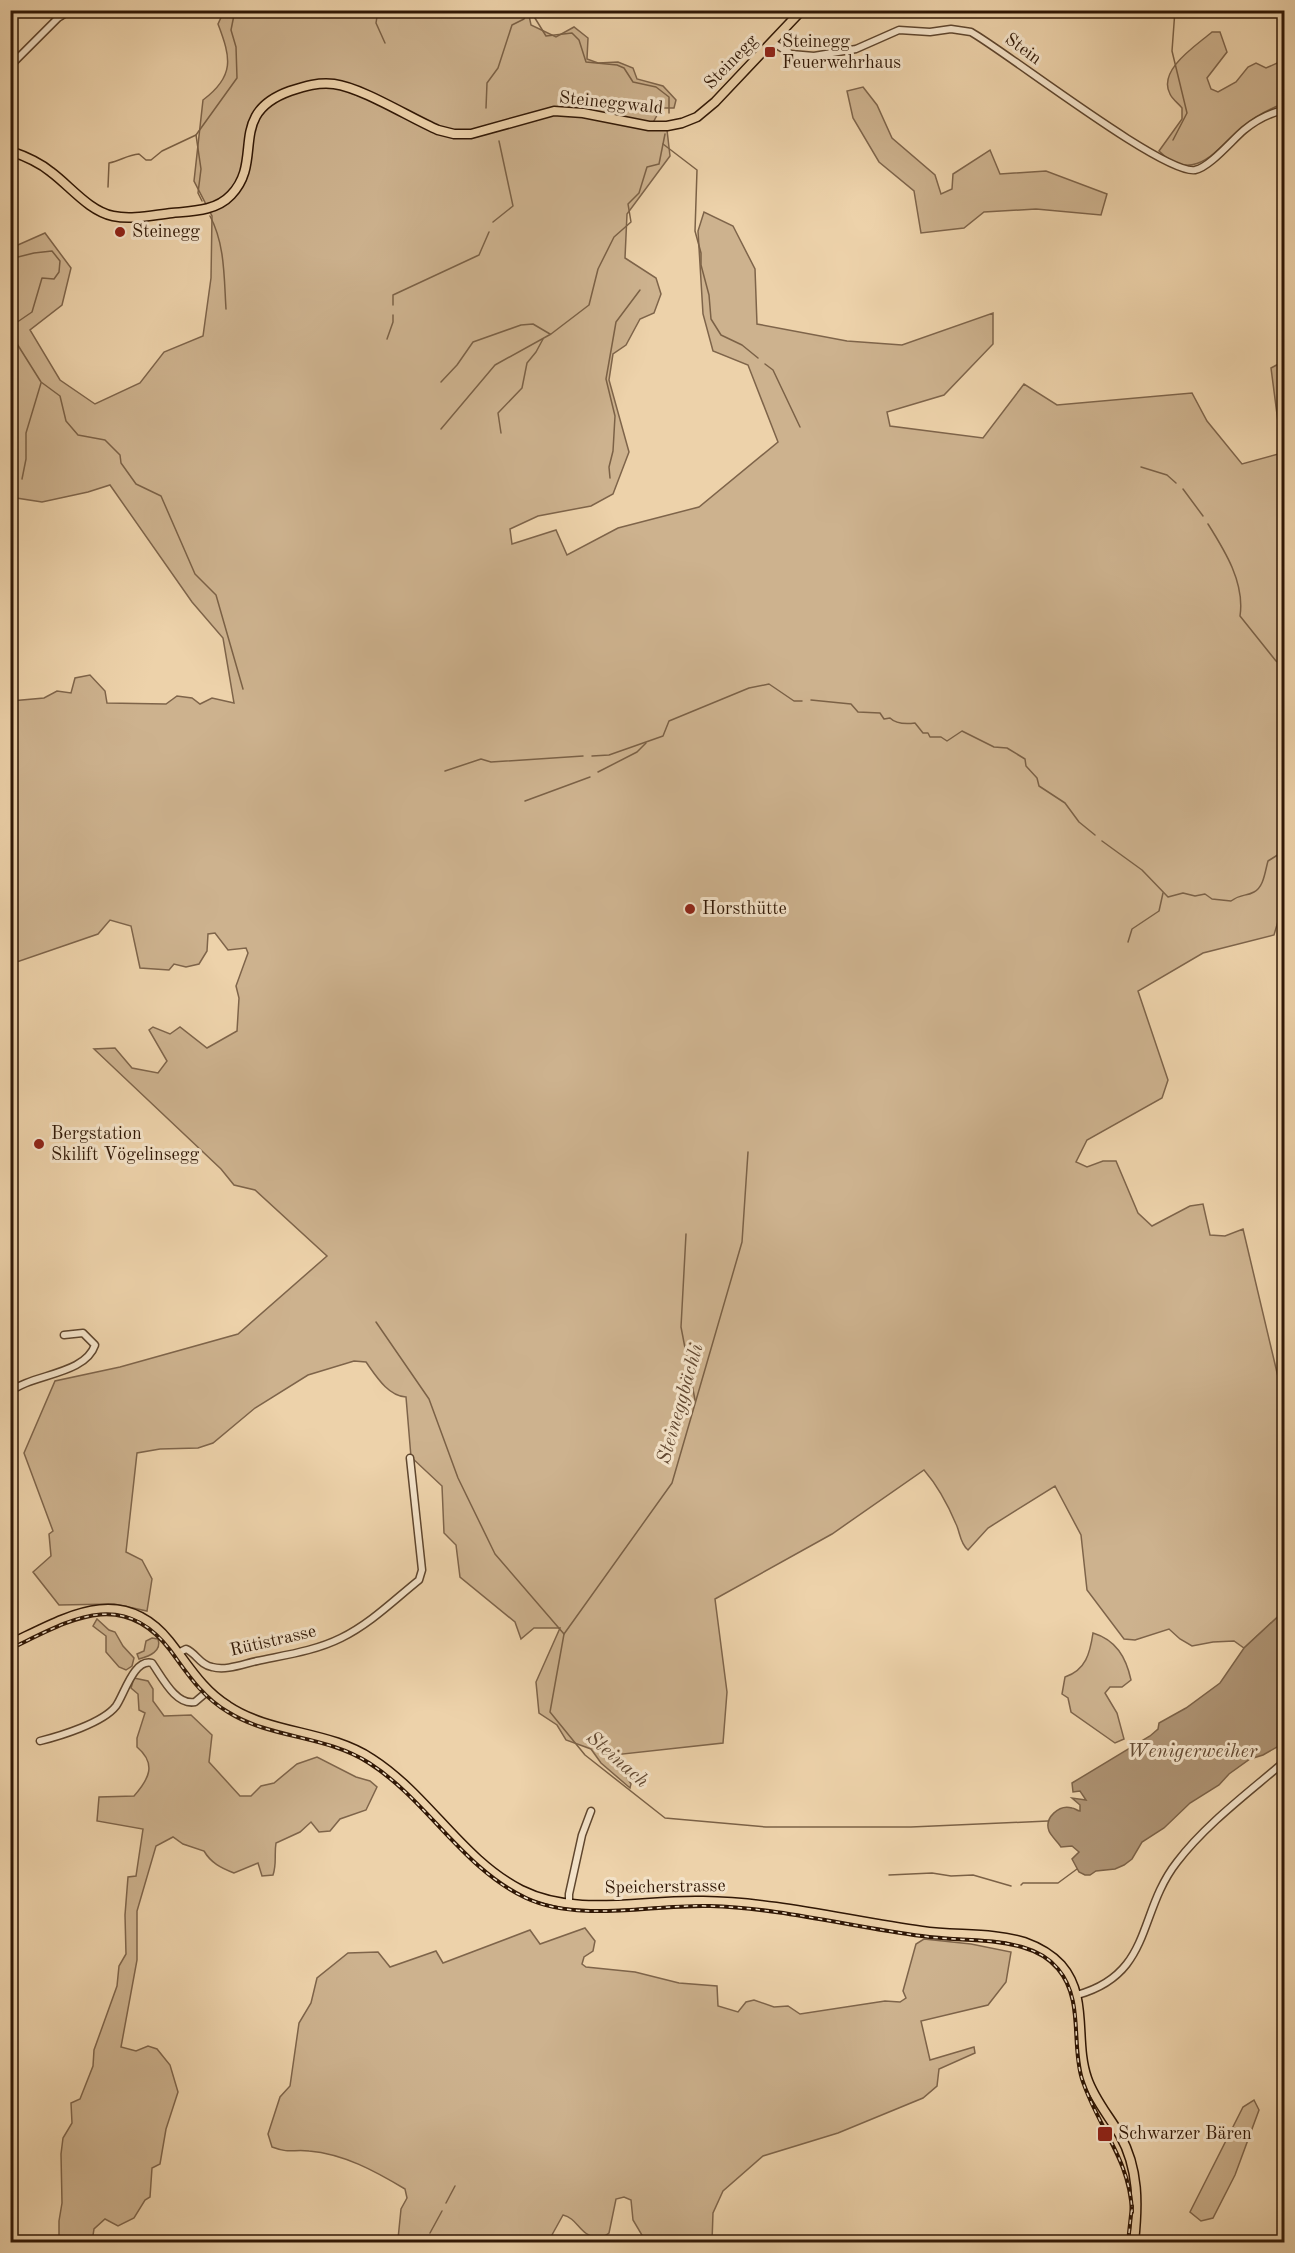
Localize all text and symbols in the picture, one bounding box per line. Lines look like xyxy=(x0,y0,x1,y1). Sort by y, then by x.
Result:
street label: Stein xyxy=(1001,30,1045,68)
street label: Steinegg xyxy=(701,31,761,93)
place label: Steinegg Feuerwehrhaus xyxy=(782,33,901,72)
marker: Steinegg Feuerwehrhaus xyxy=(763,45,777,59)
street label: Steineggwald xyxy=(558,89,664,117)
place label: Steinegg xyxy=(132,223,200,241)
marker: Steinegg xyxy=(113,225,127,239)
place label: Horsthütte xyxy=(702,900,787,918)
marker: Horsthütte xyxy=(683,902,697,916)
place label: Bergstation Skilift Vögelinsegg xyxy=(51,1125,199,1164)
marker: Bergstation Skilift Vögelinsegg xyxy=(32,1137,46,1151)
water label: Steineggbächli xyxy=(654,1341,708,1466)
street label: Rütistrasse xyxy=(228,1622,318,1660)
water label: Steinach xyxy=(582,1728,652,1792)
water label: Wenigerweiher xyxy=(1127,1742,1258,1762)
street label: Speicherstrasse xyxy=(604,1877,726,1897)
marker: Schwarzer Bären xyxy=(1096,2125,1114,2143)
place label: Schwarzer Bären xyxy=(1118,2125,1252,2143)

